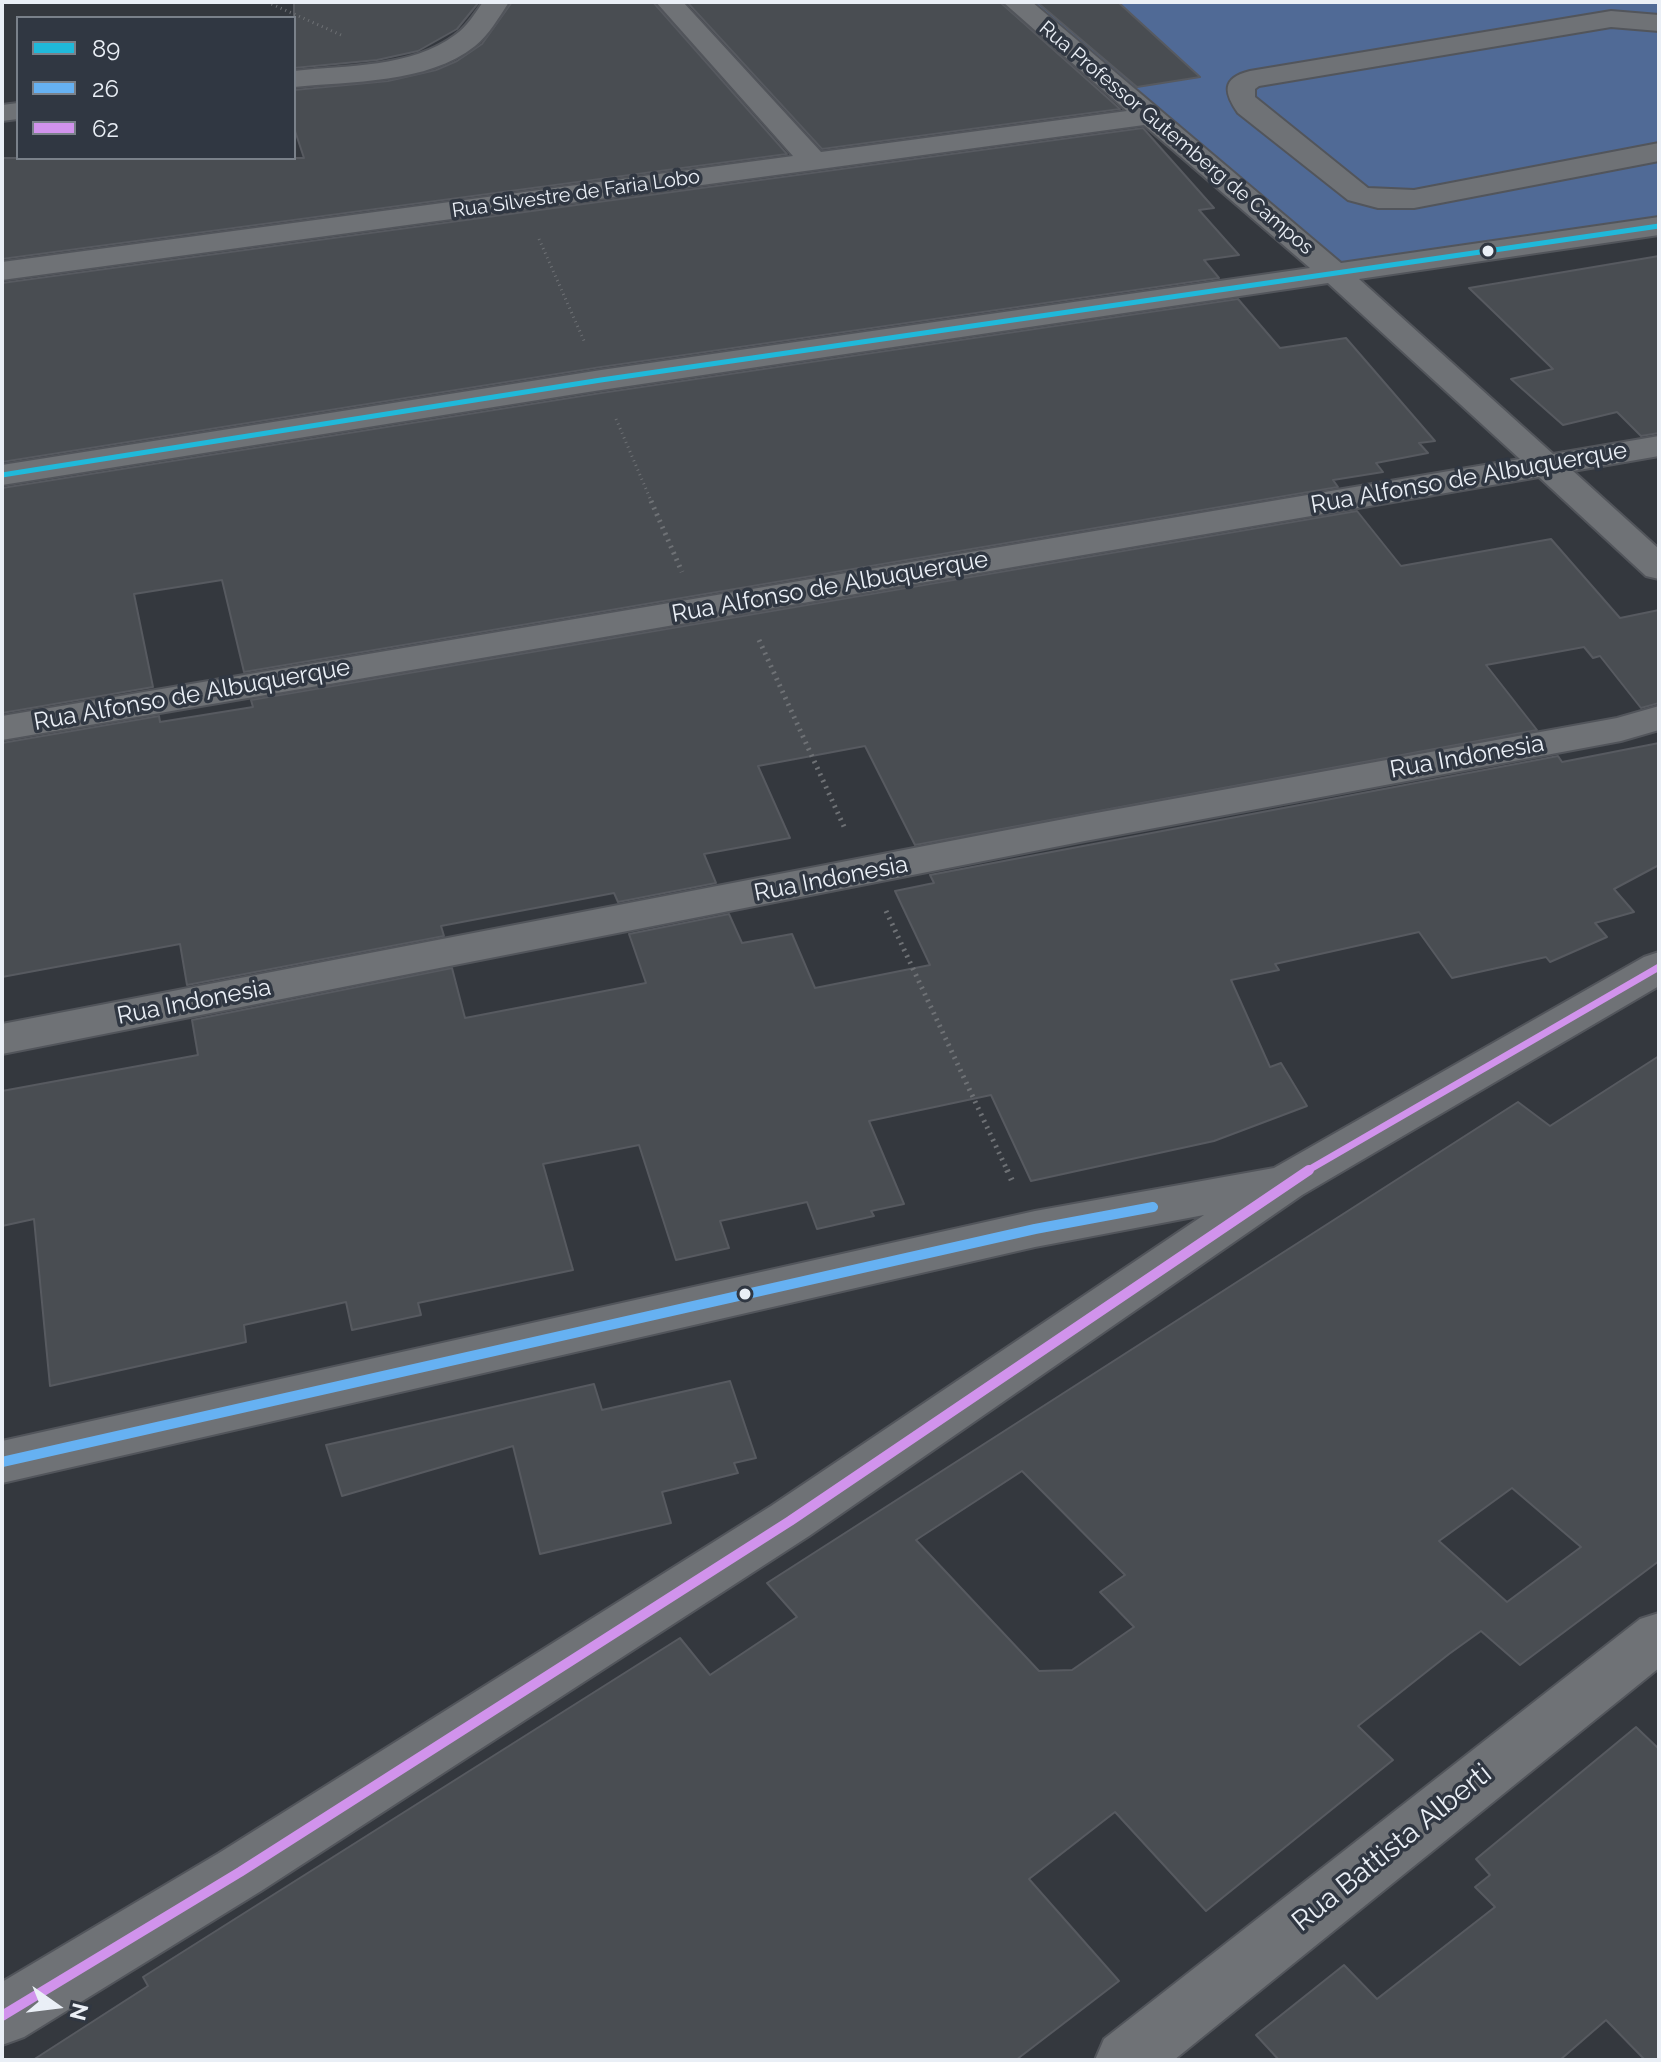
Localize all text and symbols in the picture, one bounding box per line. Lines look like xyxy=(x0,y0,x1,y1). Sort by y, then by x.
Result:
legend xyxy=(16,16,296,160)
street label: Rua Professor Gutemberg de Campos xyxy=(1034,16,1318,260)
text: 89 xyxy=(92,34,120,63)
text: 26 xyxy=(92,74,119,103)
text: 62 xyxy=(92,114,119,143)
street label: Rua Silvestre de Faria Lobo xyxy=(451,165,701,223)
unlabelled marker xyxy=(1480,243,1496,259)
street label: Rua Alfonso de Albuquerque xyxy=(1309,436,1629,520)
street label: Rua Alfonso de Albuquerque xyxy=(670,545,990,629)
street label: Rua Alfonso de Albuquerque xyxy=(32,653,352,737)
street label: Rua Indonesia xyxy=(1388,729,1546,785)
street label: Rua Indonesia xyxy=(752,850,910,908)
street label: Rua Indonesia xyxy=(115,973,273,1031)
unlabelled marker xyxy=(737,1286,753,1302)
street label: Rua Battista Alberti xyxy=(1286,1757,1498,1939)
north arrow xyxy=(16,1966,96,2046)
text: N xyxy=(65,2001,94,2023)

